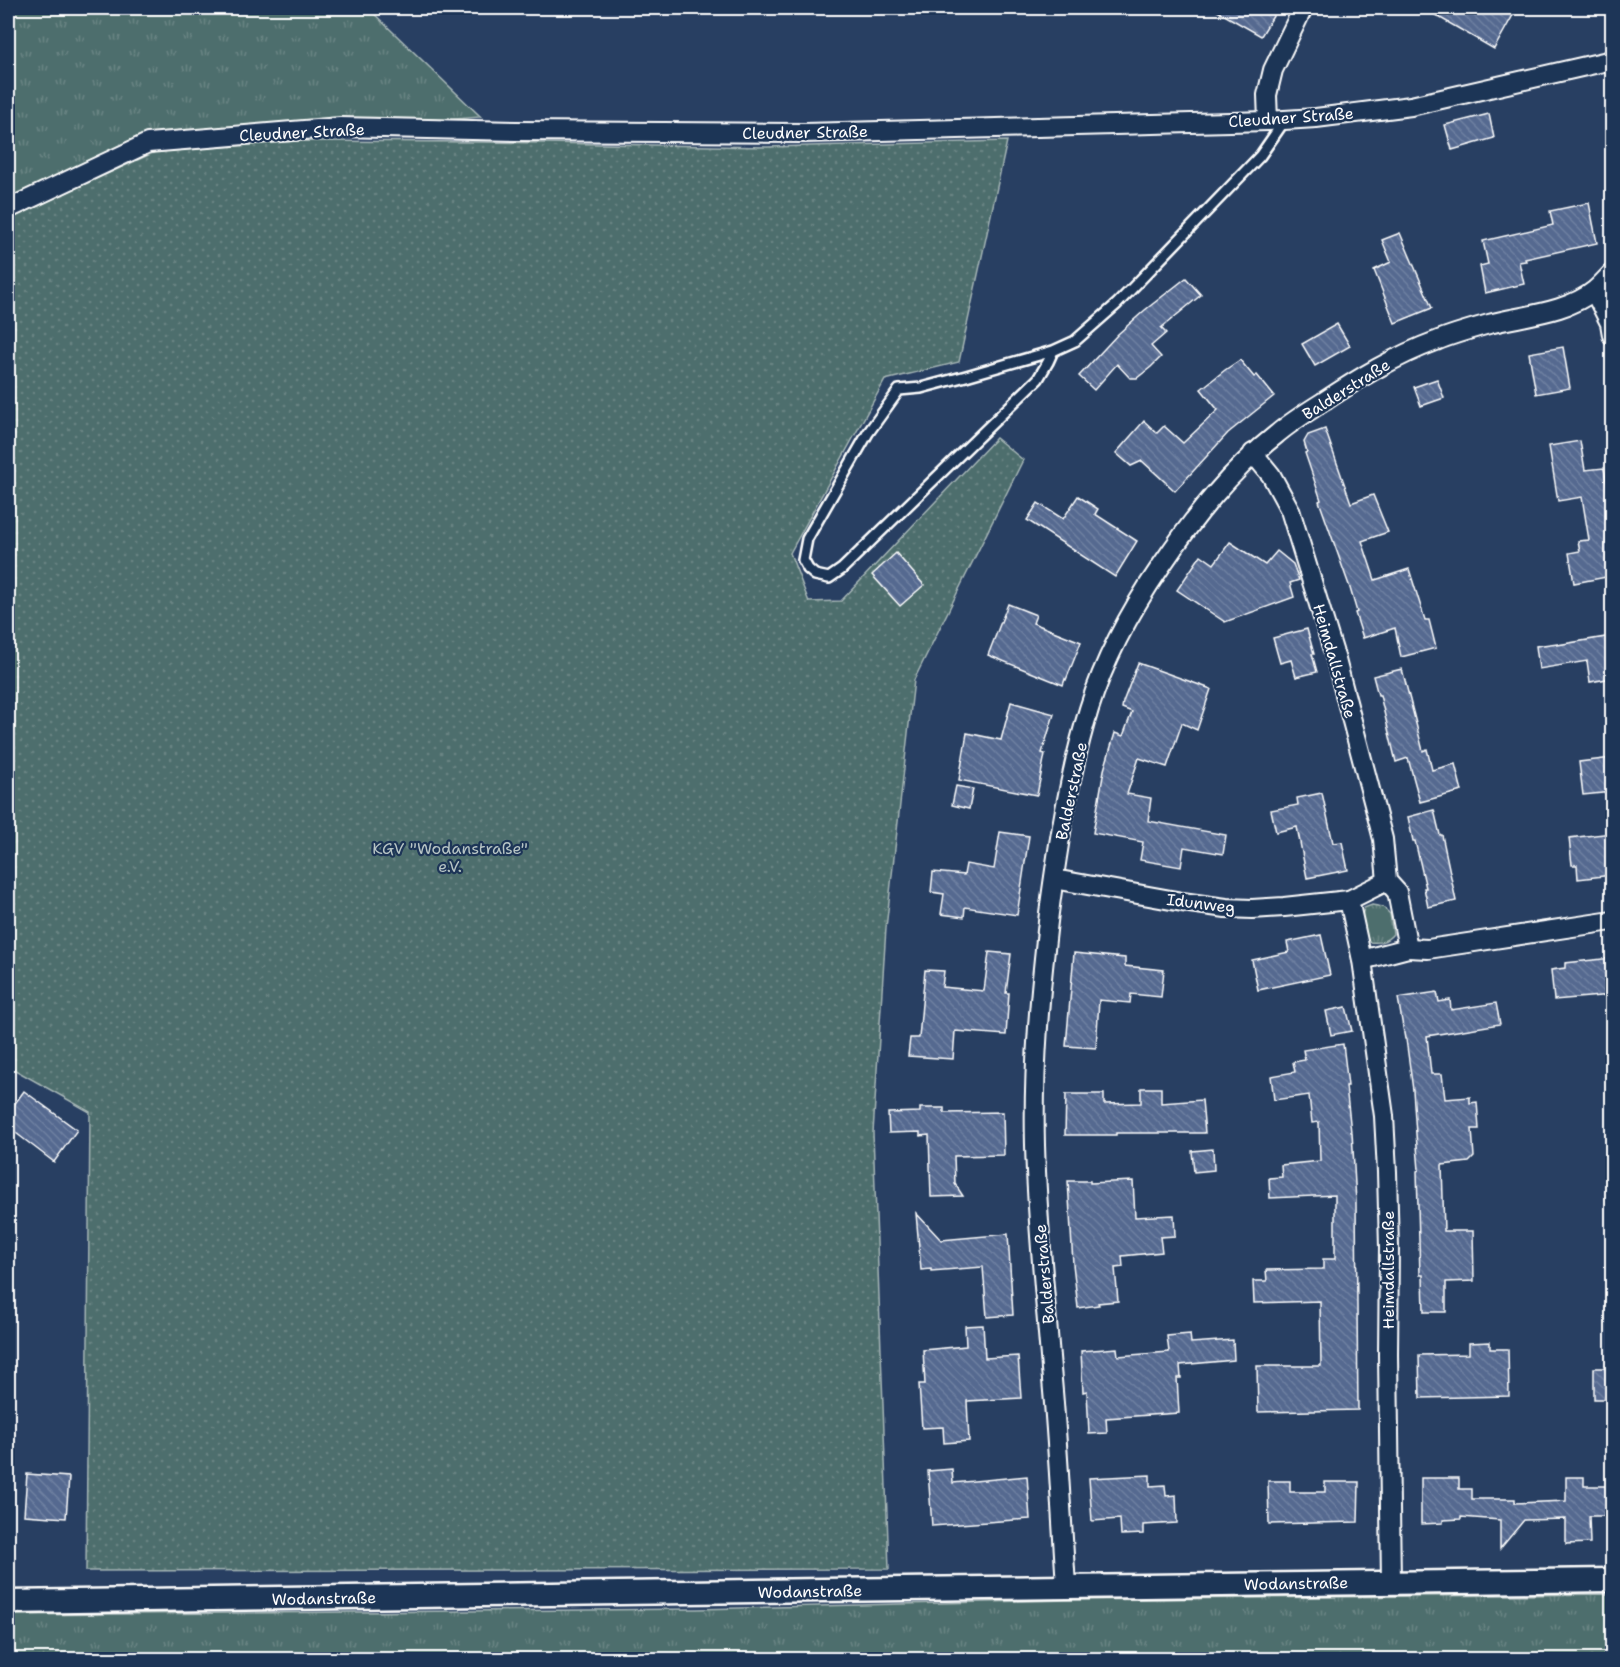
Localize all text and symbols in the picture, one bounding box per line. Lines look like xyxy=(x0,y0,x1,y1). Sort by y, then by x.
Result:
street label: Cleudner Straße xyxy=(1228,103,1354,132)
street label: Cleudner Straße xyxy=(239,119,365,146)
street label: Cleudner Straße xyxy=(742,121,868,144)
street label: Balderstraße xyxy=(1298,354,1394,425)
street label: Heimdallstraße xyxy=(1308,601,1361,721)
street label: Balderstraße xyxy=(1051,740,1092,842)
park label: KGV "Wodanstraße" e.V. xyxy=(372,838,528,877)
street label: Idunweg xyxy=(1165,889,1237,918)
street label: Heimdallstraße xyxy=(1378,1211,1399,1329)
street label: Balderstraße xyxy=(1030,1223,1059,1325)
street label: Wodanstraße xyxy=(1244,1572,1349,1595)
street label: Wodanstraße xyxy=(758,1580,863,1603)
street label: Wodanstraße xyxy=(272,1587,377,1610)

